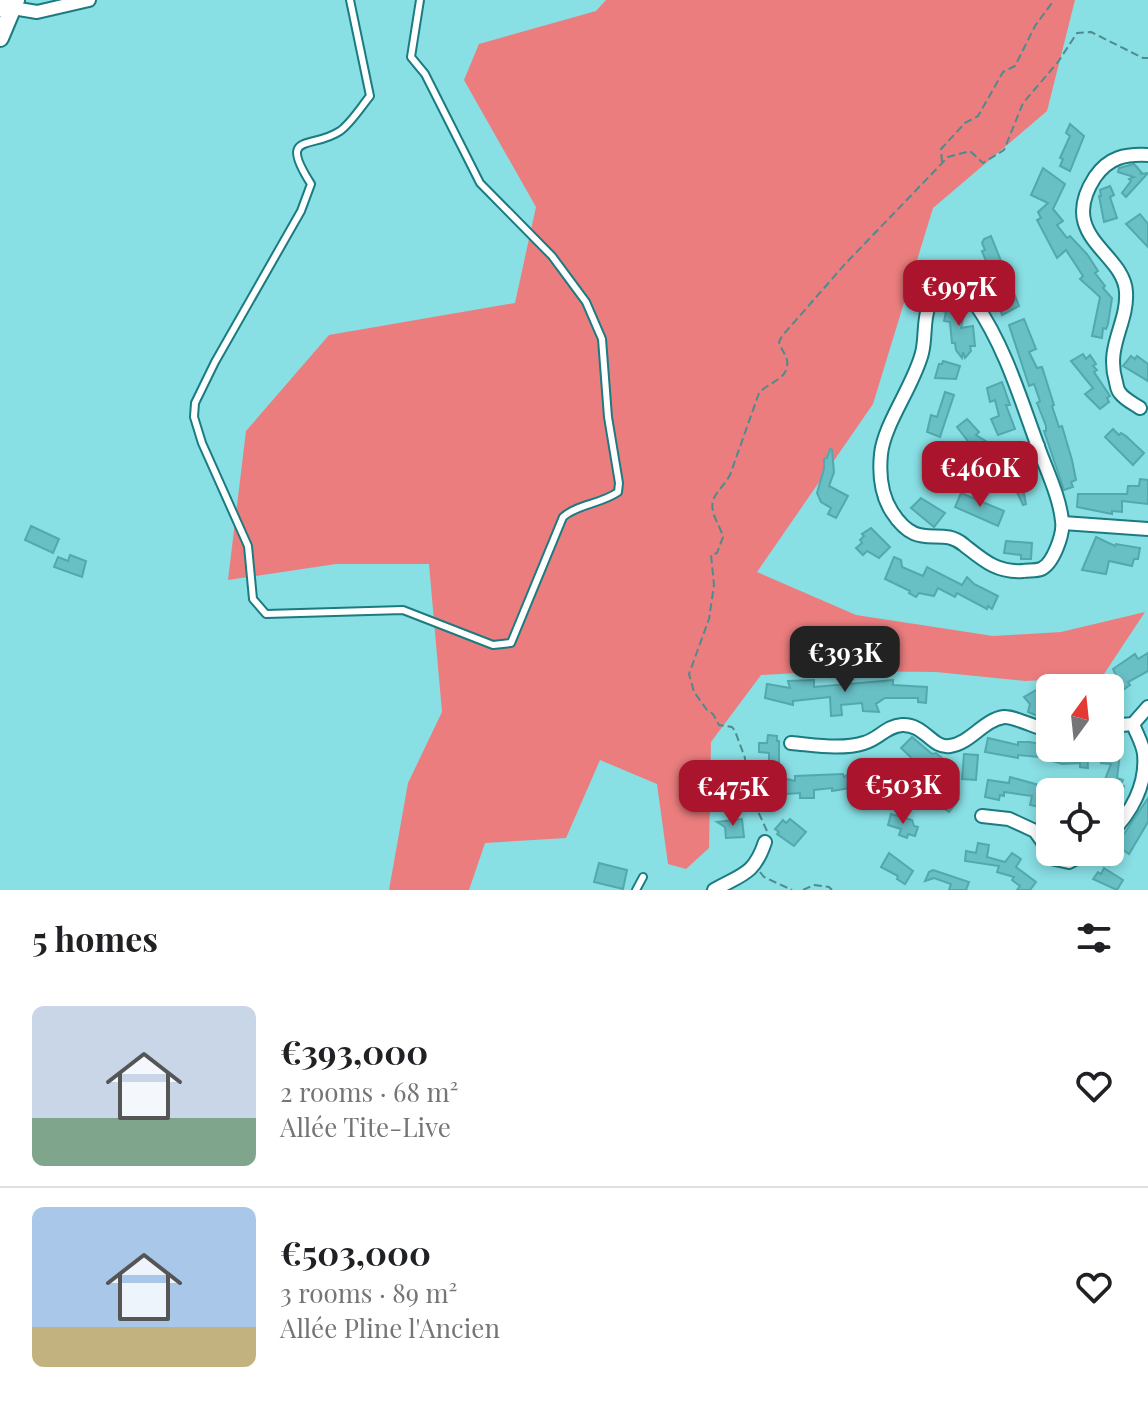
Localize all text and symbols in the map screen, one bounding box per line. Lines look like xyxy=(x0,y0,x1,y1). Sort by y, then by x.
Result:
pin: €997K xyxy=(903,260,1015,328)
text: €997K xyxy=(921,268,997,303)
pin: €460K xyxy=(924,441,1036,509)
text: €460K xyxy=(940,449,1020,484)
pin: €393K xyxy=(789,626,901,694)
text: €393K xyxy=(808,634,882,669)
north arrow xyxy=(1036,674,1124,762)
map controls xyxy=(1036,674,1124,866)
pin: €503K xyxy=(847,758,959,826)
pin: €475K xyxy=(677,760,789,828)
text: €503K xyxy=(865,766,941,801)
text: €475K xyxy=(697,768,769,803)
button: locate xyxy=(1036,778,1124,866)
text: 5 homes xyxy=(32,915,158,961)
icon: filters xyxy=(1072,916,1116,960)
text: €393,000 xyxy=(280,1028,428,1074)
icon: home xyxy=(96,1038,192,1134)
icon: heart xyxy=(1072,1064,1116,1108)
text: 2 rooms · 68 m² xyxy=(280,1074,458,1109)
text: Allée Tite-Live xyxy=(280,1109,451,1144)
text: €503,000 xyxy=(280,1229,431,1275)
icon: home xyxy=(96,1239,192,1335)
icon: heart xyxy=(1072,1265,1116,1309)
text: 3 rooms · 89 m² xyxy=(280,1275,457,1310)
text: Allée Pline l'Ancien xyxy=(280,1310,500,1345)

